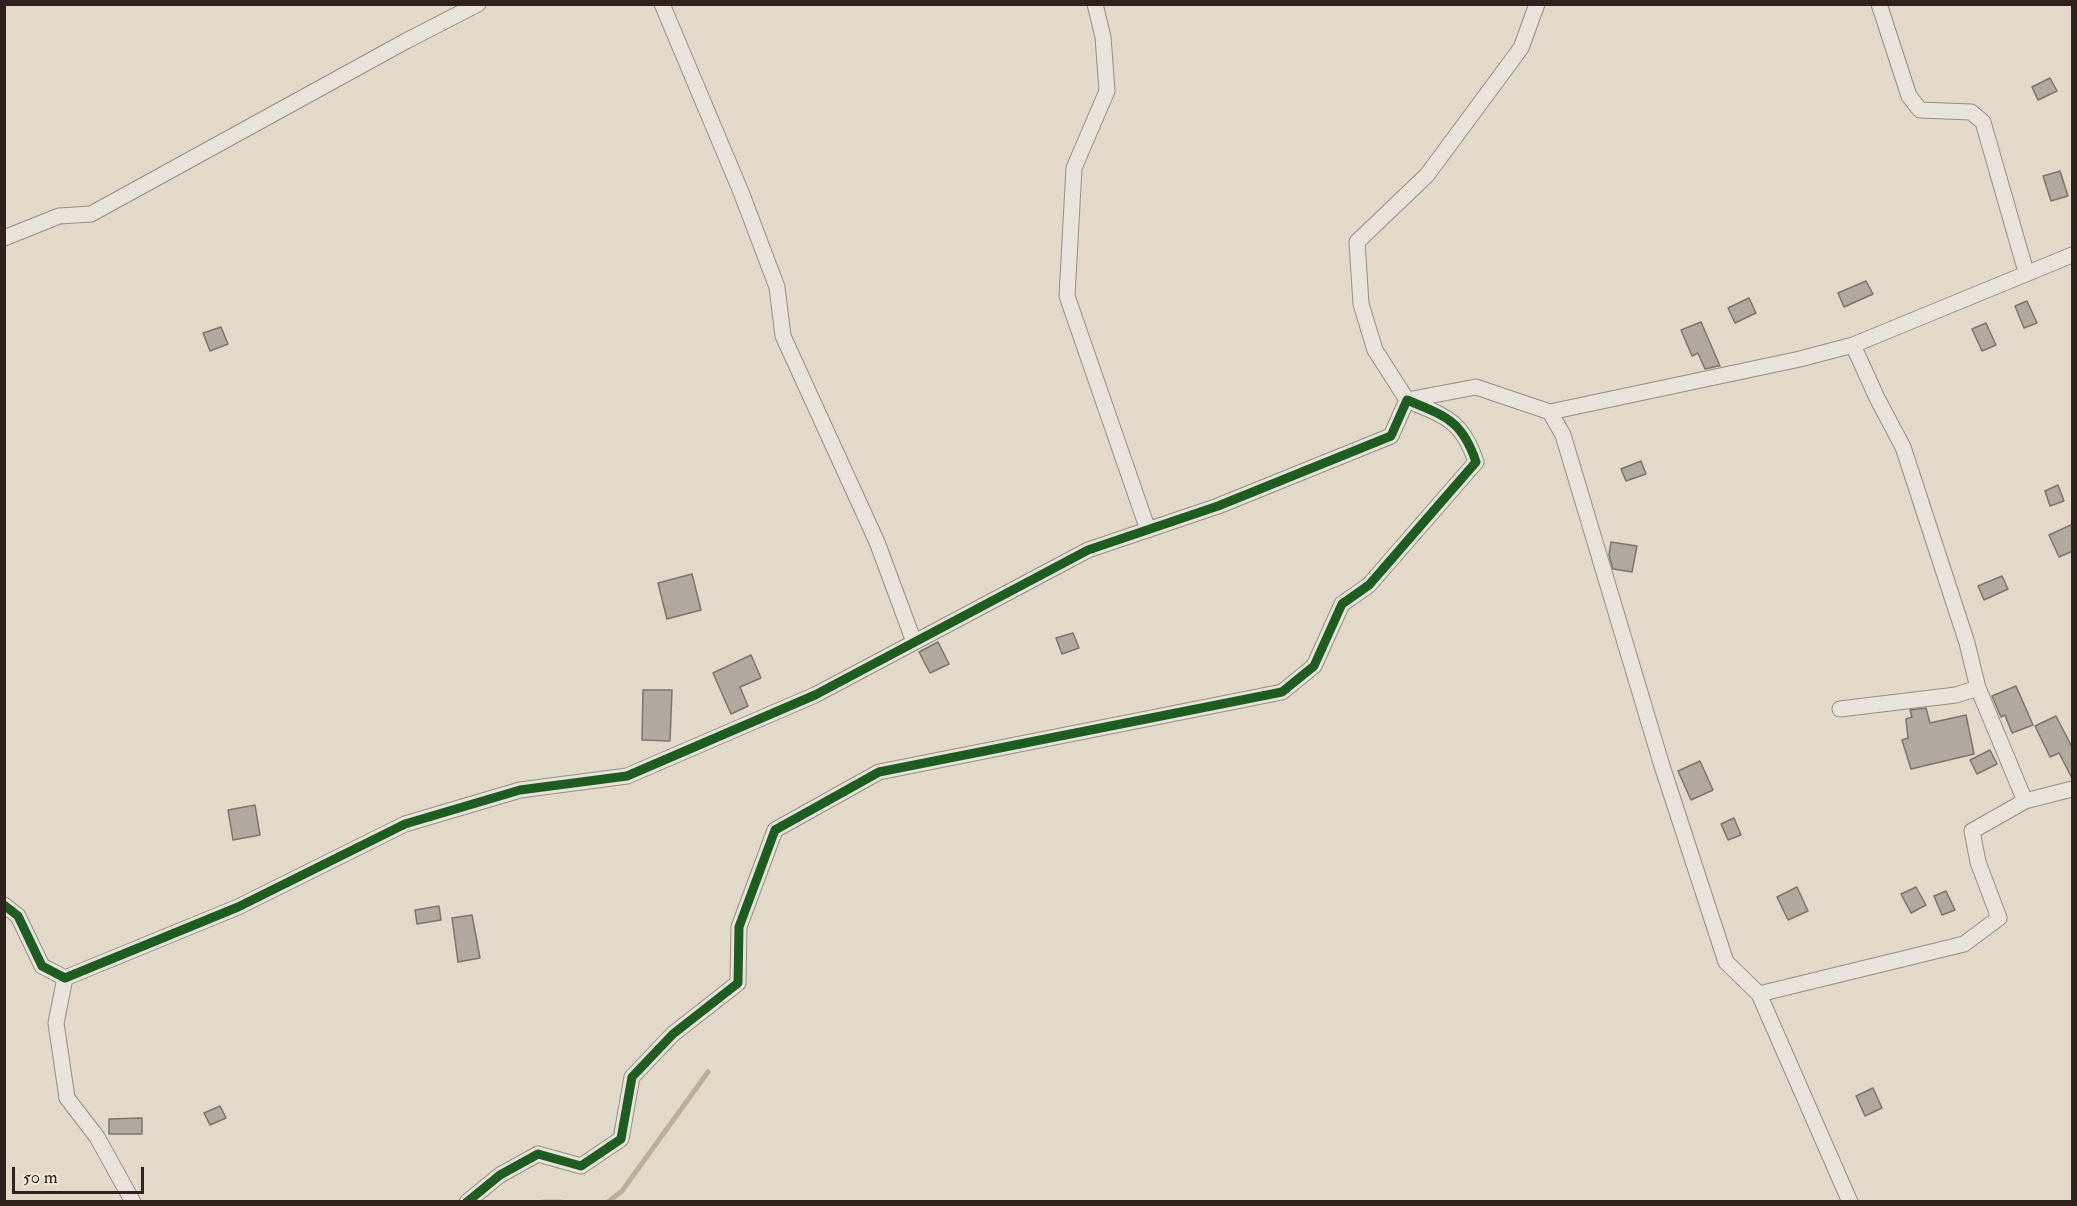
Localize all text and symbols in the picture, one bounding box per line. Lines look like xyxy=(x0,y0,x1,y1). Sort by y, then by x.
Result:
scale bar xyxy=(15,1155,147,1193)
text: 50 m xyxy=(23,1166,58,1189)

